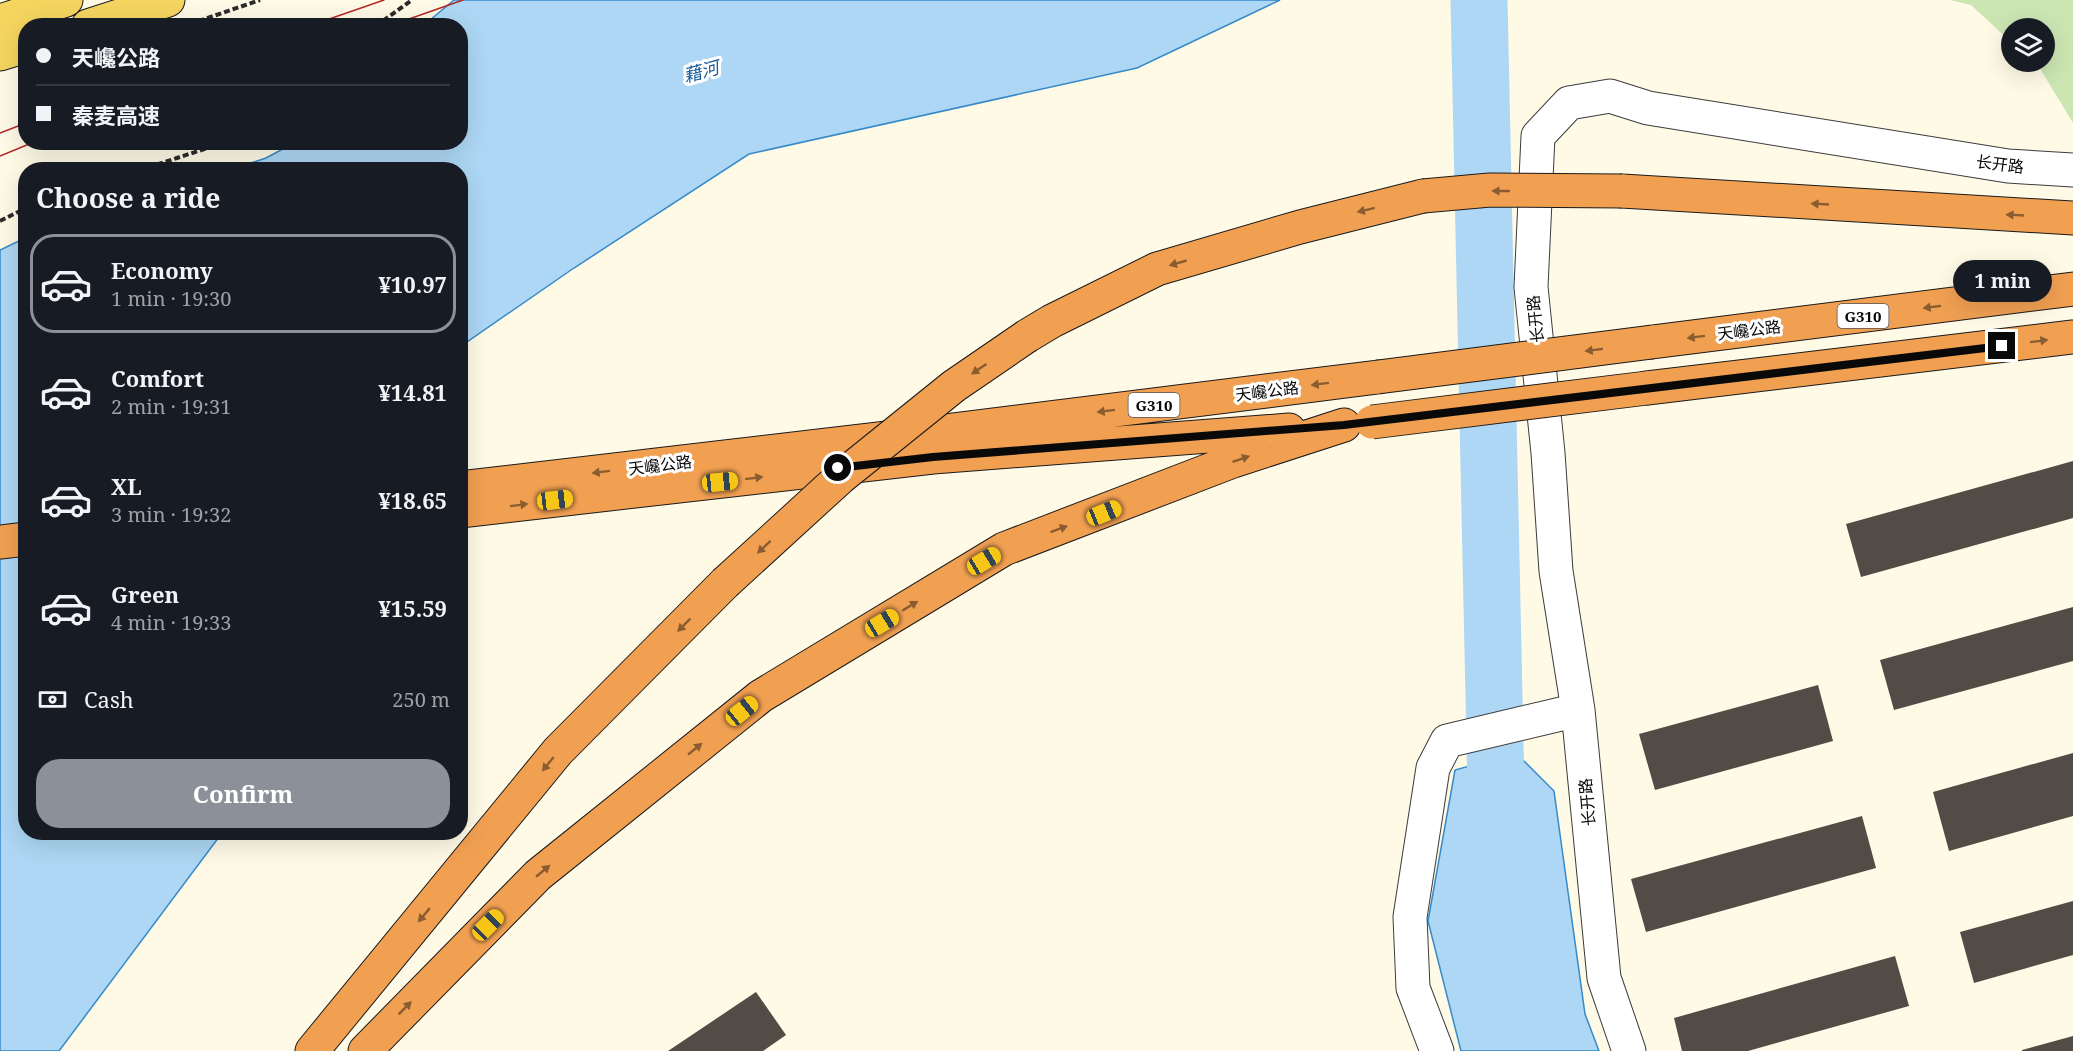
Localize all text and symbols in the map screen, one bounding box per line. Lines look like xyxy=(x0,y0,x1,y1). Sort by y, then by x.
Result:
map controls xyxy=(2001,18,2055,72)
button: layers xyxy=(2001,18,2055,72)
text: 天巉公路 xyxy=(72,42,160,72)
water label: 藉河 xyxy=(681,54,724,87)
text: 秦麦高速 xyxy=(72,100,160,130)
street label: 长开路 xyxy=(1975,150,2025,178)
text: Choose a ride xyxy=(36,179,221,216)
one-way arrow xyxy=(1491,186,1510,195)
one-way arrow xyxy=(1810,199,1829,208)
one-way arrow xyxy=(1357,206,1375,216)
one-way arrow xyxy=(2005,210,2024,219)
text: Economy xyxy=(111,255,213,285)
icon: car xyxy=(39,257,93,311)
one-way arrow xyxy=(1169,259,1187,268)
callout: 1 min xyxy=(1952,259,2052,301)
text: 1 min xyxy=(1974,267,2031,294)
text: ¥10.97 xyxy=(378,269,447,299)
text: 1 min · 19:30 xyxy=(111,285,231,312)
street label: 长开路 xyxy=(1522,294,1548,344)
one-way arrow xyxy=(1922,303,1941,312)
road number: G310 xyxy=(1838,304,1888,328)
street label: 天巉公路 xyxy=(1716,315,1782,345)
one-way arrow xyxy=(1687,332,1706,342)
route end xyxy=(1988,332,2015,359)
one-way arrow xyxy=(2030,336,2049,346)
one-way arrow xyxy=(1585,345,1604,354)
text: Comfort xyxy=(111,363,204,393)
one-way arrow xyxy=(971,363,987,375)
icon: car xyxy=(39,365,93,419)
street label: 天巉公路 xyxy=(1234,376,1300,406)
text: ¥14.81 xyxy=(378,377,447,407)
one-way arrow xyxy=(1311,380,1330,389)
text: 2 min · 19:31 xyxy=(111,393,231,420)
road number: G310 xyxy=(1128,393,1180,417)
one-way arrow xyxy=(1097,407,1116,416)
street label: 天巉公路 xyxy=(627,450,693,480)
route start xyxy=(824,454,851,481)
one-way arrow xyxy=(1232,454,1250,463)
one-way arrow xyxy=(591,467,610,477)
text: XL xyxy=(111,471,142,501)
car xyxy=(701,471,739,493)
icon: car xyxy=(39,473,93,527)
one-way arrow xyxy=(745,473,764,482)
text: ¥18.65 xyxy=(378,485,447,515)
car xyxy=(536,489,574,511)
car xyxy=(1084,498,1124,528)
one-way arrow xyxy=(509,500,528,509)
text: 3 min · 19:32 xyxy=(111,501,231,528)
one-way arrow xyxy=(1050,524,1068,534)
one-way arrow xyxy=(757,540,772,553)
car xyxy=(964,544,1004,578)
text: Green xyxy=(111,579,179,609)
icon: car xyxy=(39,581,93,635)
text: ¥15.59 xyxy=(378,593,447,623)
one-way arrow xyxy=(902,601,918,612)
car xyxy=(862,606,902,640)
text: 4 min · 19:33 xyxy=(111,609,231,636)
one-way arrow xyxy=(677,617,691,631)
icon: cash xyxy=(36,683,69,716)
text: Cash xyxy=(84,684,134,714)
text: 250 m xyxy=(392,686,450,713)
car xyxy=(722,693,762,729)
one-way arrow xyxy=(688,743,703,755)
one-way arrow xyxy=(541,756,554,772)
button: Confirm xyxy=(36,759,450,828)
street label: 长开路 xyxy=(1574,777,1600,827)
one-way arrow xyxy=(535,865,550,878)
car xyxy=(469,906,507,944)
one-way arrow xyxy=(418,907,431,922)
one-way arrow xyxy=(398,1001,412,1016)

